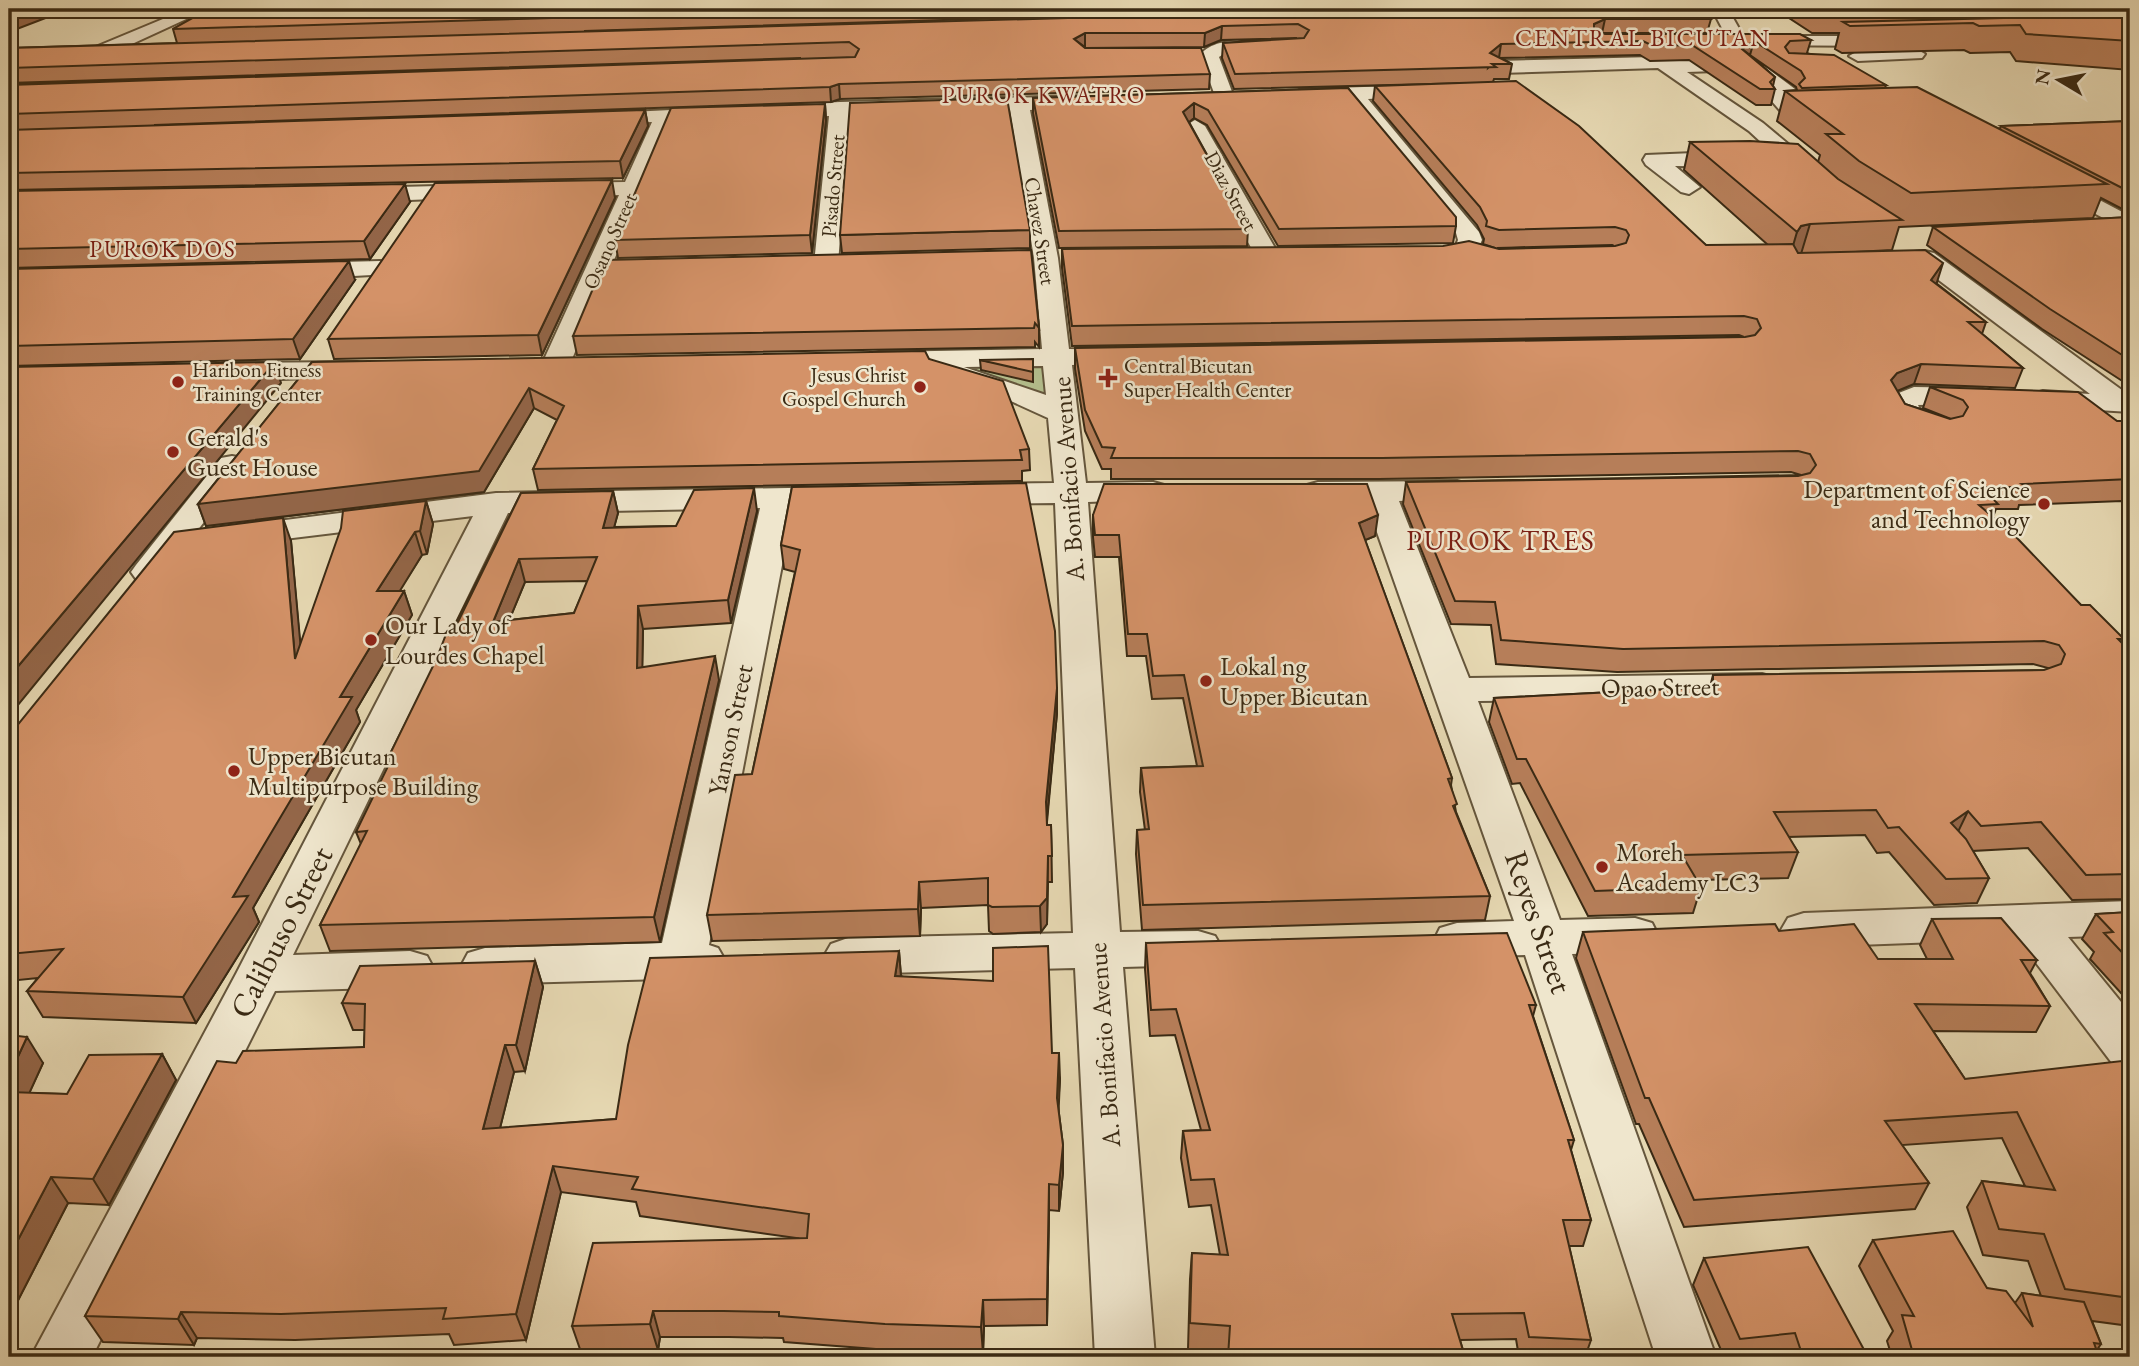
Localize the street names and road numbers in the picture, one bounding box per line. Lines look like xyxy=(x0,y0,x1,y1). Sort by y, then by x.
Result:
street label: Pisado Street xyxy=(815,133,850,239)
street label: Diaz Street xyxy=(1198,146,1265,236)
street label: Chavez Street xyxy=(1019,175,1062,287)
street label: Osano Street xyxy=(576,188,643,293)
street label: A. Bonifacio Avenue xyxy=(1044,376,1092,583)
street label: Yanson Street xyxy=(699,661,761,799)
street label: Opao Street xyxy=(1601,669,1719,705)
street label: Calibuso Street xyxy=(220,839,342,1025)
street label: Reyes Street xyxy=(1495,845,1583,999)
street label: A. Bonifacio Avenue xyxy=(1080,942,1128,1149)

